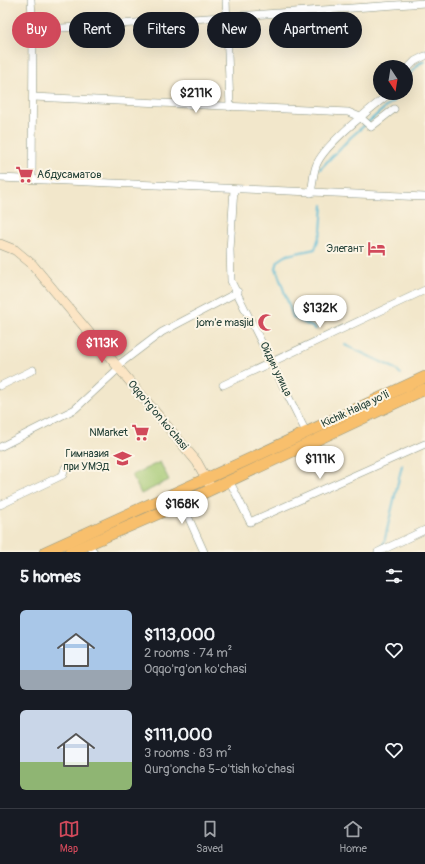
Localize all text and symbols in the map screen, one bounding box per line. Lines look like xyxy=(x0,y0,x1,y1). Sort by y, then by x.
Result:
chip: Buy xyxy=(12,12,61,48)
chip: Rent xyxy=(69,12,125,48)
chip: Filters xyxy=(133,12,199,48)
chip: New xyxy=(207,12,261,48)
chip: Apartment xyxy=(269,12,362,48)
north arrow xyxy=(373,60,413,100)
map controls xyxy=(373,60,413,100)
pin: $211K xyxy=(168,80,224,114)
text: $211K xyxy=(180,85,212,101)
supermarket icon: Абдусаматов xyxy=(14,164,34,184)
place label: Абдусаматов xyxy=(37,168,102,181)
hotel icon: Элегант xyxy=(367,238,387,258)
place label: Элегант xyxy=(326,242,364,255)
pin: $132K xyxy=(292,295,348,329)
text: $132K xyxy=(303,300,337,316)
mosque icon: jom'e masjid xyxy=(257,312,277,332)
place label: jom'e masjid xyxy=(195,316,254,329)
pin: $113K xyxy=(74,330,130,364)
text: $113K xyxy=(86,335,118,351)
street label: Ойдин улица xyxy=(257,340,295,398)
street label: Oqqo'rg'on ko'chasi xyxy=(125,378,191,452)
street label: Kichik Halqa yo'li xyxy=(319,388,391,430)
supermarket icon: NMarket xyxy=(131,422,151,442)
place label: NMarket xyxy=(89,426,129,439)
pin: $111K xyxy=(292,446,348,480)
place label: Гимназия при УМЭД xyxy=(63,447,109,473)
school or university icon: Гимназия при УМЭД xyxy=(112,449,132,469)
text: $111K xyxy=(305,451,335,467)
pin: $168K xyxy=(154,491,210,525)
text: $168K xyxy=(165,496,199,512)
icon: filters xyxy=(383,565,405,587)
text: 5 homes xyxy=(20,566,81,587)
text: $113,000 xyxy=(144,624,215,645)
icon: home xyxy=(52,626,100,674)
icon: heart xyxy=(383,639,405,661)
text: 2 rooms · 74 m² xyxy=(144,645,232,661)
text: Oqqo'rg'on ko'chasi xyxy=(144,661,247,677)
text: $111,000 xyxy=(144,724,212,745)
icon: home xyxy=(52,726,100,774)
icon: heart xyxy=(383,739,405,761)
text: 3 rooms · 83 m² xyxy=(144,745,232,761)
text: Qurg'oncha 5-o'tish ko'chasi xyxy=(144,761,294,777)
tab: Map xyxy=(58,818,80,855)
tab: Saved xyxy=(196,818,223,855)
tab: Home xyxy=(339,818,367,855)

